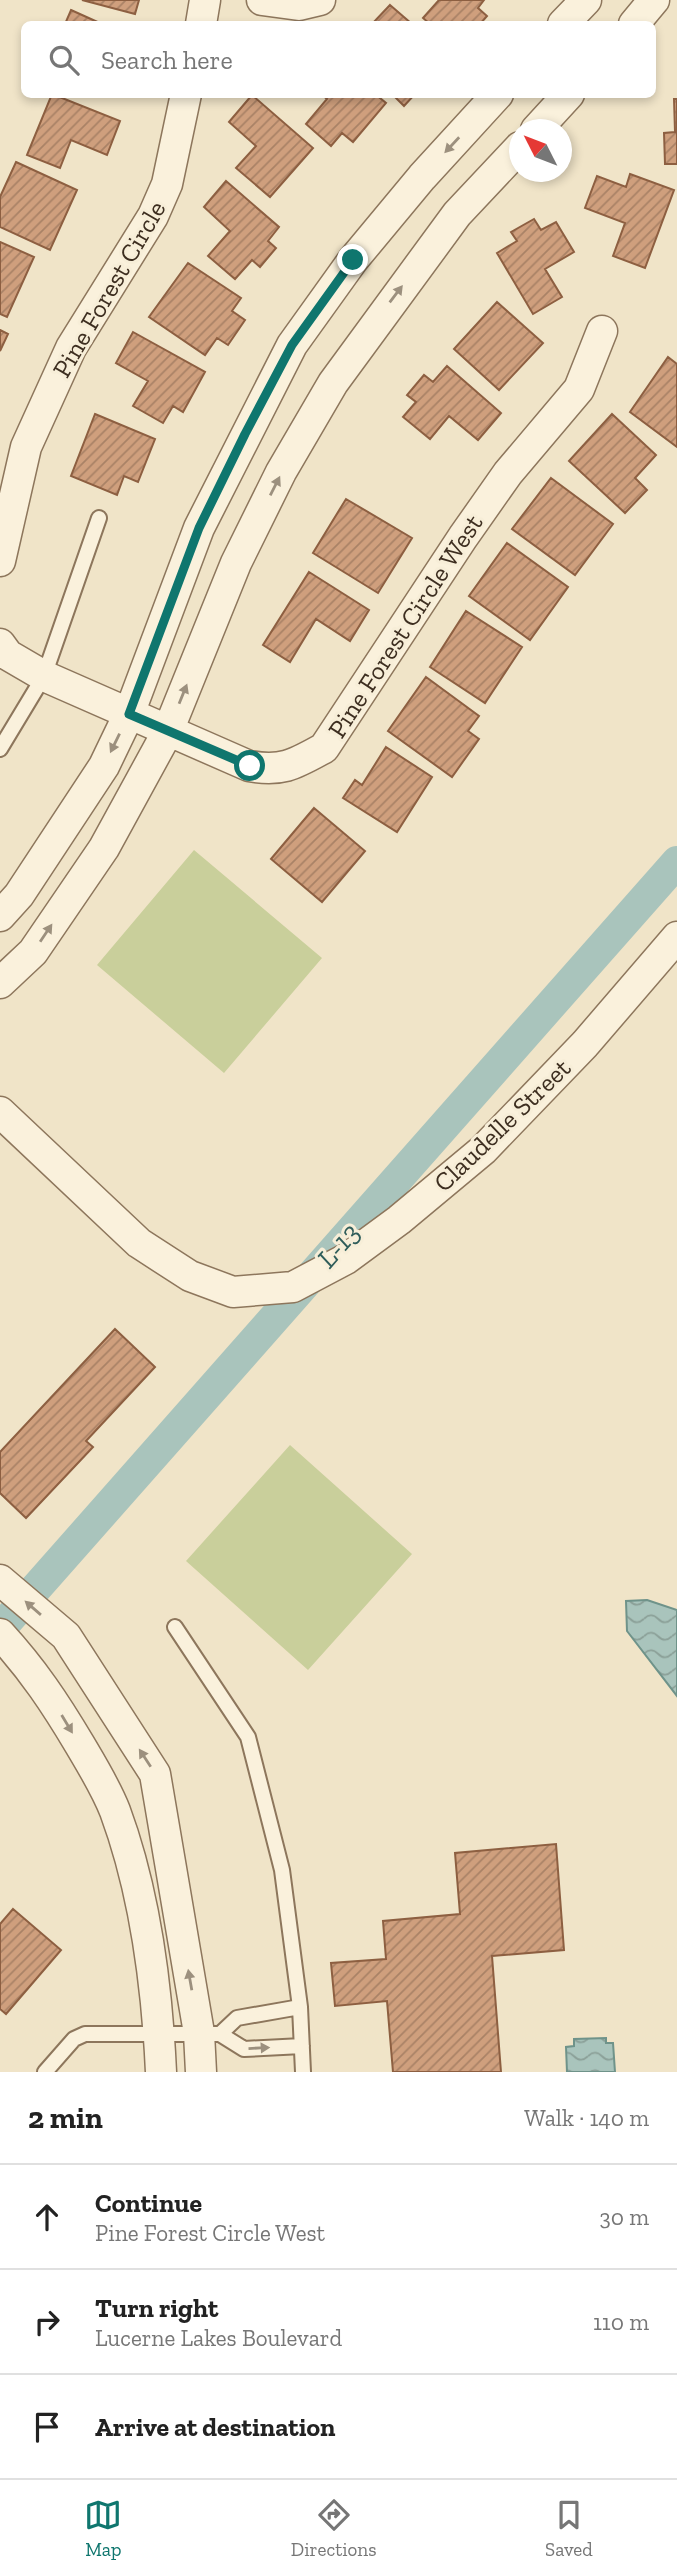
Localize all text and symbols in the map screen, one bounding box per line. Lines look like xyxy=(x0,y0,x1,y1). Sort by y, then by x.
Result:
search box xyxy=(21,21,656,98)
icon: search xyxy=(45,41,83,79)
text: Search here xyxy=(101,44,233,76)
north arrow xyxy=(509,119,572,182)
one-way arrow xyxy=(444,136,460,154)
street label: Pine Forest Circle xyxy=(45,195,173,383)
route end xyxy=(337,244,368,275)
one-way arrow xyxy=(389,285,403,303)
one-way arrow xyxy=(269,476,280,496)
street label: Pine Forest Circle West xyxy=(321,508,489,744)
one-way arrow xyxy=(178,683,189,704)
one-way arrow xyxy=(109,733,121,753)
route start xyxy=(234,750,265,781)
one-way arrow xyxy=(39,924,53,942)
street label: Claudelle Street xyxy=(427,1051,577,1198)
water label: L-13 xyxy=(310,1216,367,1274)
one-way arrow xyxy=(25,1601,42,1616)
one-way arrow xyxy=(61,1715,74,1734)
one-way arrow xyxy=(139,1749,152,1768)
one-way arrow xyxy=(184,1969,195,1991)
one-way arrow xyxy=(248,2042,270,2053)
text: 2 min xyxy=(28,2100,103,2136)
text: Walk · 140 m xyxy=(524,2104,649,2132)
text: Continue xyxy=(95,2187,202,2219)
icon: ahead xyxy=(28,2198,66,2236)
text: 30 m xyxy=(599,2203,649,2231)
text: Pine Forest Circle West xyxy=(95,2219,325,2247)
text: Turn right xyxy=(95,2292,218,2324)
icon: right xyxy=(28,2303,66,2341)
text: 110 m xyxy=(593,2308,649,2336)
text: Lucerne Lakes Boulevard xyxy=(95,2324,342,2352)
icon: arrive xyxy=(28,2408,66,2446)
text: Arrive at destination xyxy=(95,2411,335,2443)
tab: Map xyxy=(84,2496,122,2561)
tab: Directions xyxy=(291,2496,377,2561)
tab: Saved xyxy=(545,2496,593,2561)

